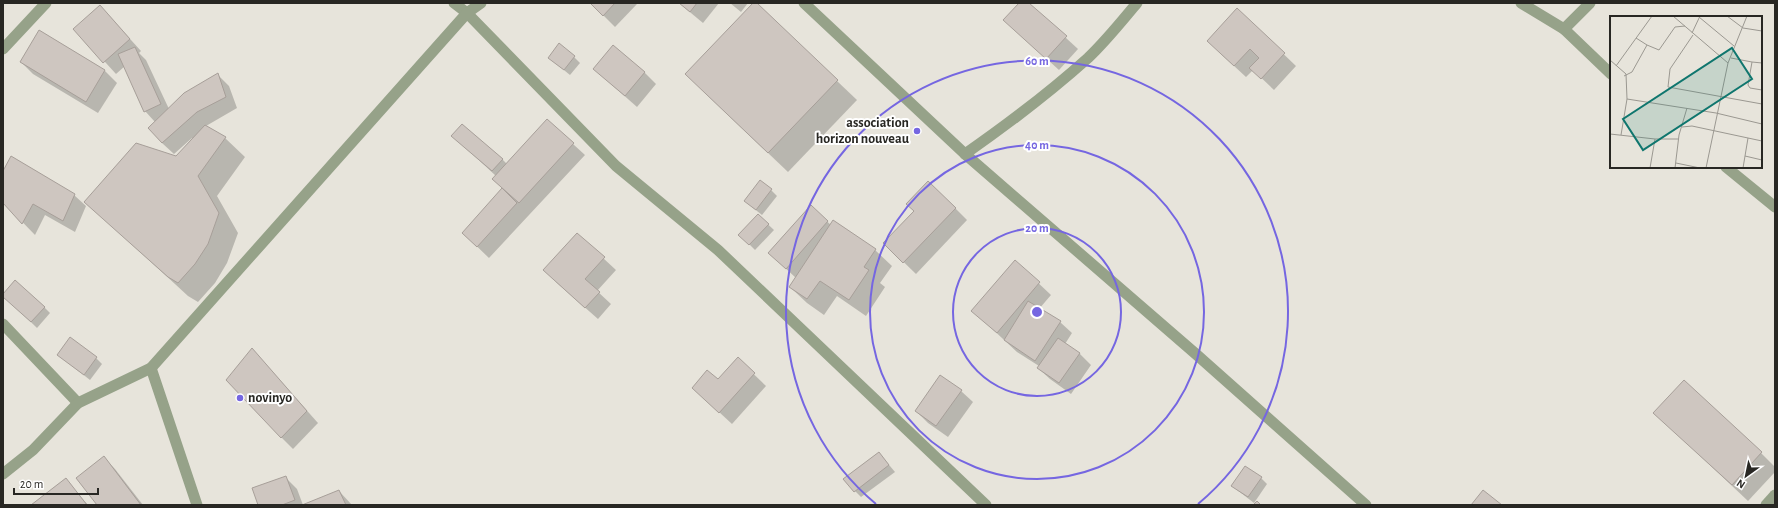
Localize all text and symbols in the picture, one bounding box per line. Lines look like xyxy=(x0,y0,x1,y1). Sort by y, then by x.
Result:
inset map xyxy=(1610,16,1762,168)
text: 60 m xyxy=(1025,55,1049,67)
place label: association horizon nouveau xyxy=(816,116,910,146)
marker: association horizon nouveau xyxy=(912,126,922,136)
text: 40 m xyxy=(1025,139,1049,151)
text: 20 m xyxy=(1025,222,1049,234)
centre of rings xyxy=(1030,305,1044,319)
place label: novinyo xyxy=(248,391,292,405)
marker: novinyo xyxy=(235,393,245,403)
north arrow xyxy=(1726,456,1766,496)
scale bar xyxy=(14,470,98,496)
text: N xyxy=(1735,477,1747,491)
text: 20 m xyxy=(20,478,43,490)

